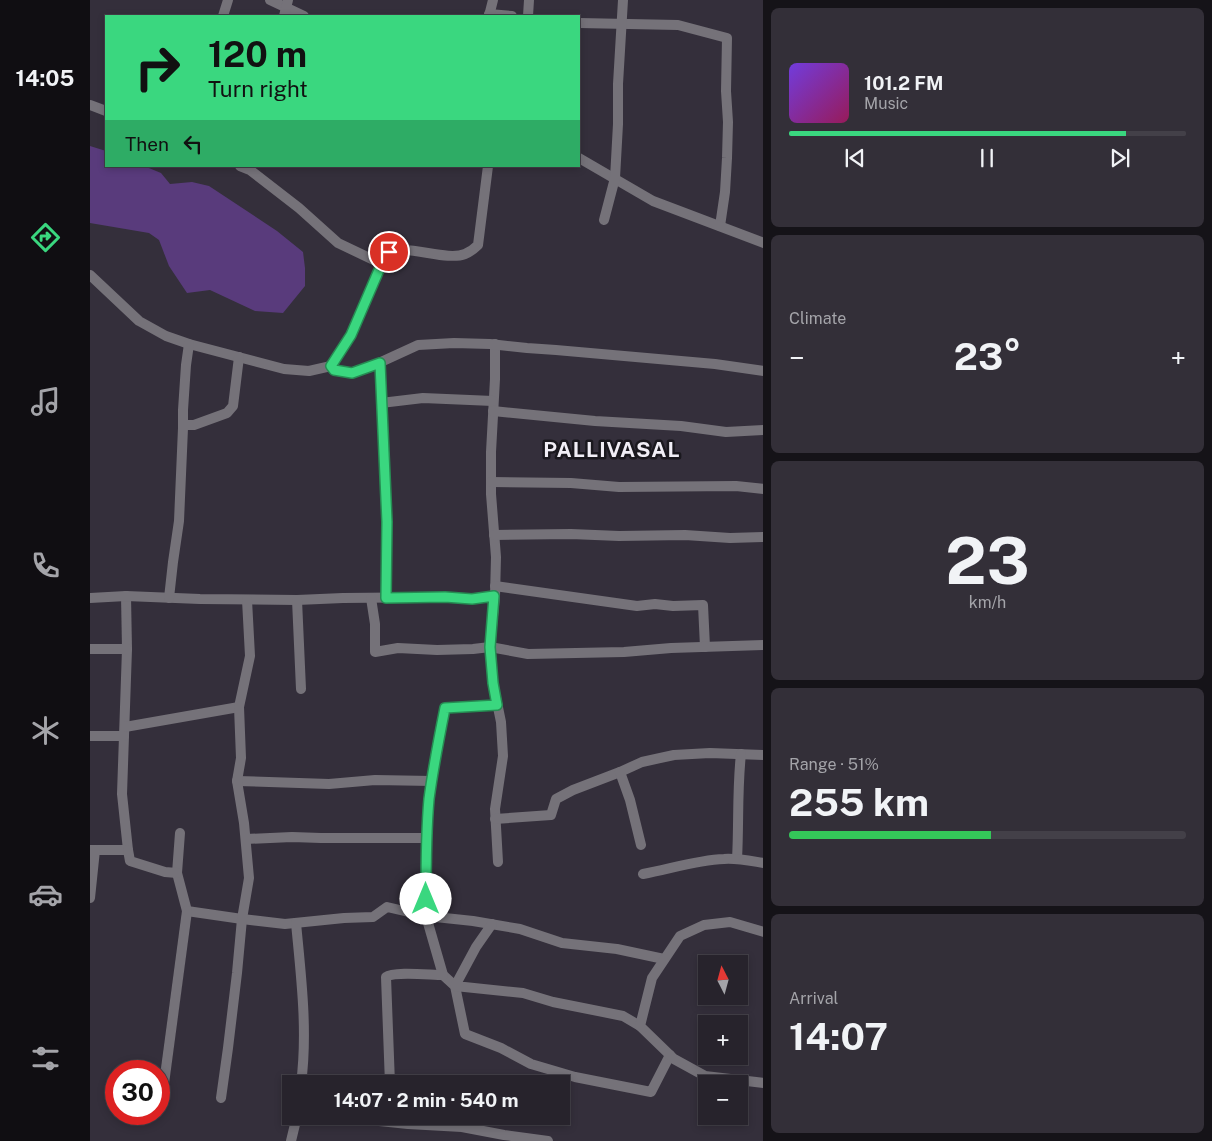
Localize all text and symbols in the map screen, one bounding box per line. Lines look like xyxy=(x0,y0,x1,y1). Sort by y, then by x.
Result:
text: 120 m xyxy=(208,34,307,75)
icon: right xyxy=(125,35,190,100)
text: 14:05 xyxy=(16,65,74,91)
text: 101.2 FM xyxy=(864,72,943,94)
text: Turn right xyxy=(208,76,308,102)
text: Music xyxy=(864,94,908,113)
icon: left xyxy=(179,130,207,158)
text: Then xyxy=(125,133,169,155)
icon: previous xyxy=(841,144,869,172)
icon: pause xyxy=(973,144,1001,172)
icon: next xyxy=(1106,144,1134,172)
icon: directions xyxy=(28,220,63,255)
pin xyxy=(368,231,410,273)
icon: arrive xyxy=(375,238,403,266)
text: Climate xyxy=(789,309,846,328)
text: 23° xyxy=(954,334,1021,379)
text: − xyxy=(789,341,805,374)
text: + xyxy=(1170,341,1186,374)
icon: music xyxy=(28,384,63,419)
district label: PALLIVASAL xyxy=(543,437,681,462)
text: 23 xyxy=(945,522,1030,599)
icon: phone xyxy=(28,548,63,583)
text: km/h xyxy=(969,593,1006,612)
icon: climate xyxy=(28,713,63,748)
text: Range · 51% xyxy=(789,755,879,774)
text: 255 km xyxy=(789,780,929,825)
position arrow xyxy=(399,872,451,924)
icon: car xyxy=(28,877,63,912)
north arrow xyxy=(698,955,748,1005)
map controls xyxy=(698,955,748,1125)
text: Arrival xyxy=(789,989,838,1008)
text: 14:07 xyxy=(789,1014,888,1059)
button: + xyxy=(698,1015,748,1065)
icon: filters xyxy=(28,1041,63,1076)
speed limit sign: 30 xyxy=(105,1060,170,1125)
button: − xyxy=(698,1075,748,1125)
text: 14:07 · 2 min · 540 m xyxy=(334,1089,519,1111)

